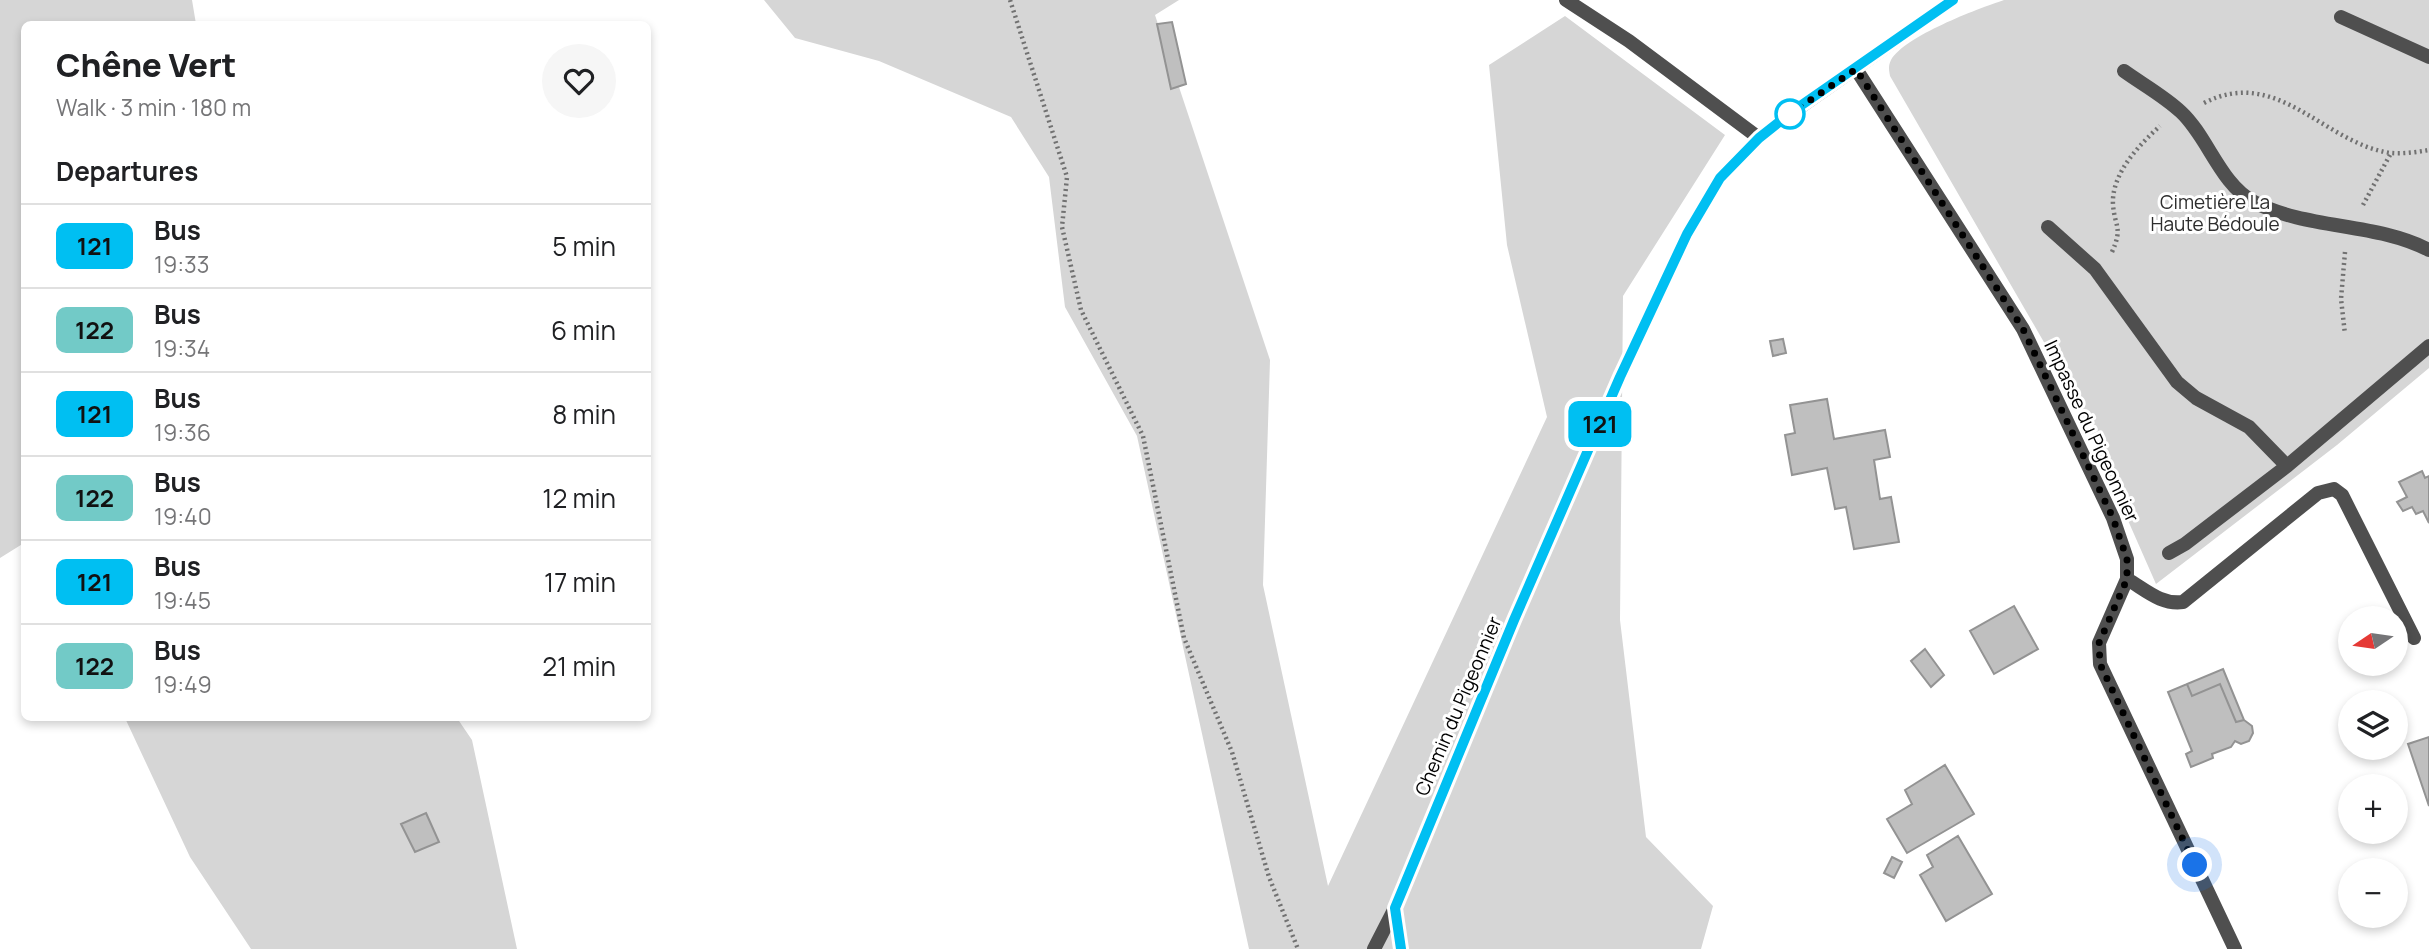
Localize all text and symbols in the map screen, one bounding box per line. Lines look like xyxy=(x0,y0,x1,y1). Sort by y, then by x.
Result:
text: Chêne Vert xyxy=(56,42,236,87)
button: heart xyxy=(542,44,616,118)
text: Walk · 3 min · 180 m xyxy=(56,91,251,123)
unlabelled marker xyxy=(1775,99,1805,129)
text: Departures xyxy=(56,153,198,189)
park label: Cimetière La Haute Bédoule xyxy=(2150,189,2280,237)
text: Bus xyxy=(154,212,201,248)
text: 5 min xyxy=(552,228,616,264)
text: 121 xyxy=(77,229,112,262)
text: 19:33 xyxy=(154,248,210,280)
text: Bus xyxy=(154,296,201,332)
text: 6 min xyxy=(551,312,616,348)
text: 122 xyxy=(75,313,114,346)
text: 19:34 xyxy=(154,332,210,364)
street label: Impasse du Pigeonnier xyxy=(2038,336,2146,526)
text: Bus xyxy=(154,380,201,416)
text: 8 min xyxy=(552,396,616,432)
text: 121 xyxy=(77,397,112,430)
line badge: 121 xyxy=(1560,401,1640,447)
text: 121 xyxy=(1582,407,1618,440)
text: 19:36 xyxy=(154,416,211,448)
text: Bus xyxy=(154,464,201,500)
text: 12 min xyxy=(542,480,616,516)
text: 122 xyxy=(75,481,114,514)
text: 19:40 xyxy=(154,500,212,532)
text: Bus xyxy=(154,548,201,584)
text: 17 min xyxy=(544,564,616,600)
text: 121 xyxy=(77,565,112,598)
text: 19:45 xyxy=(154,584,211,616)
north arrow xyxy=(2338,606,2408,676)
map controls xyxy=(2338,606,2408,928)
street label: Chemin du Pigeonnier xyxy=(1408,612,1508,800)
text: Bus xyxy=(154,632,201,668)
text: 21 min xyxy=(542,648,616,684)
text: 122 xyxy=(75,649,114,682)
text: 19:49 xyxy=(154,668,212,700)
button: layers xyxy=(2338,690,2408,760)
button: + xyxy=(2338,774,2408,844)
your location xyxy=(2177,847,2212,882)
button: − xyxy=(2338,858,2408,928)

